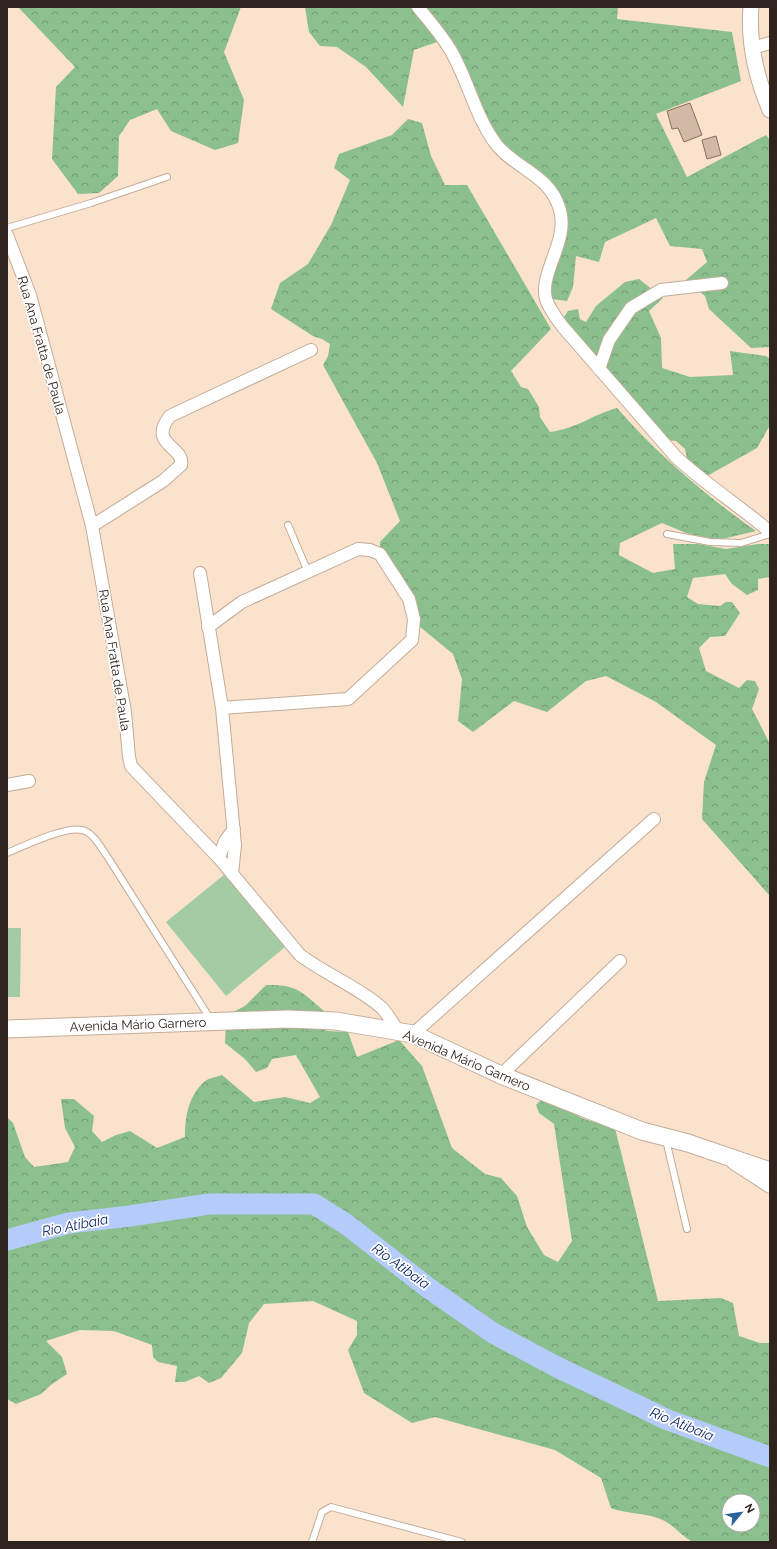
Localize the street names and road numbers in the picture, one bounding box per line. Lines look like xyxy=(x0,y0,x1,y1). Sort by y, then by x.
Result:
street label: Rua Ana Fratta de Paula xyxy=(15,274,68,416)
street label: Rua Ana Fratta de Paula xyxy=(96,588,133,732)
street label: Avenida Mário Garnero xyxy=(69,1015,207,1034)
street label: Avenida Mário Garnero xyxy=(401,1027,533,1094)

